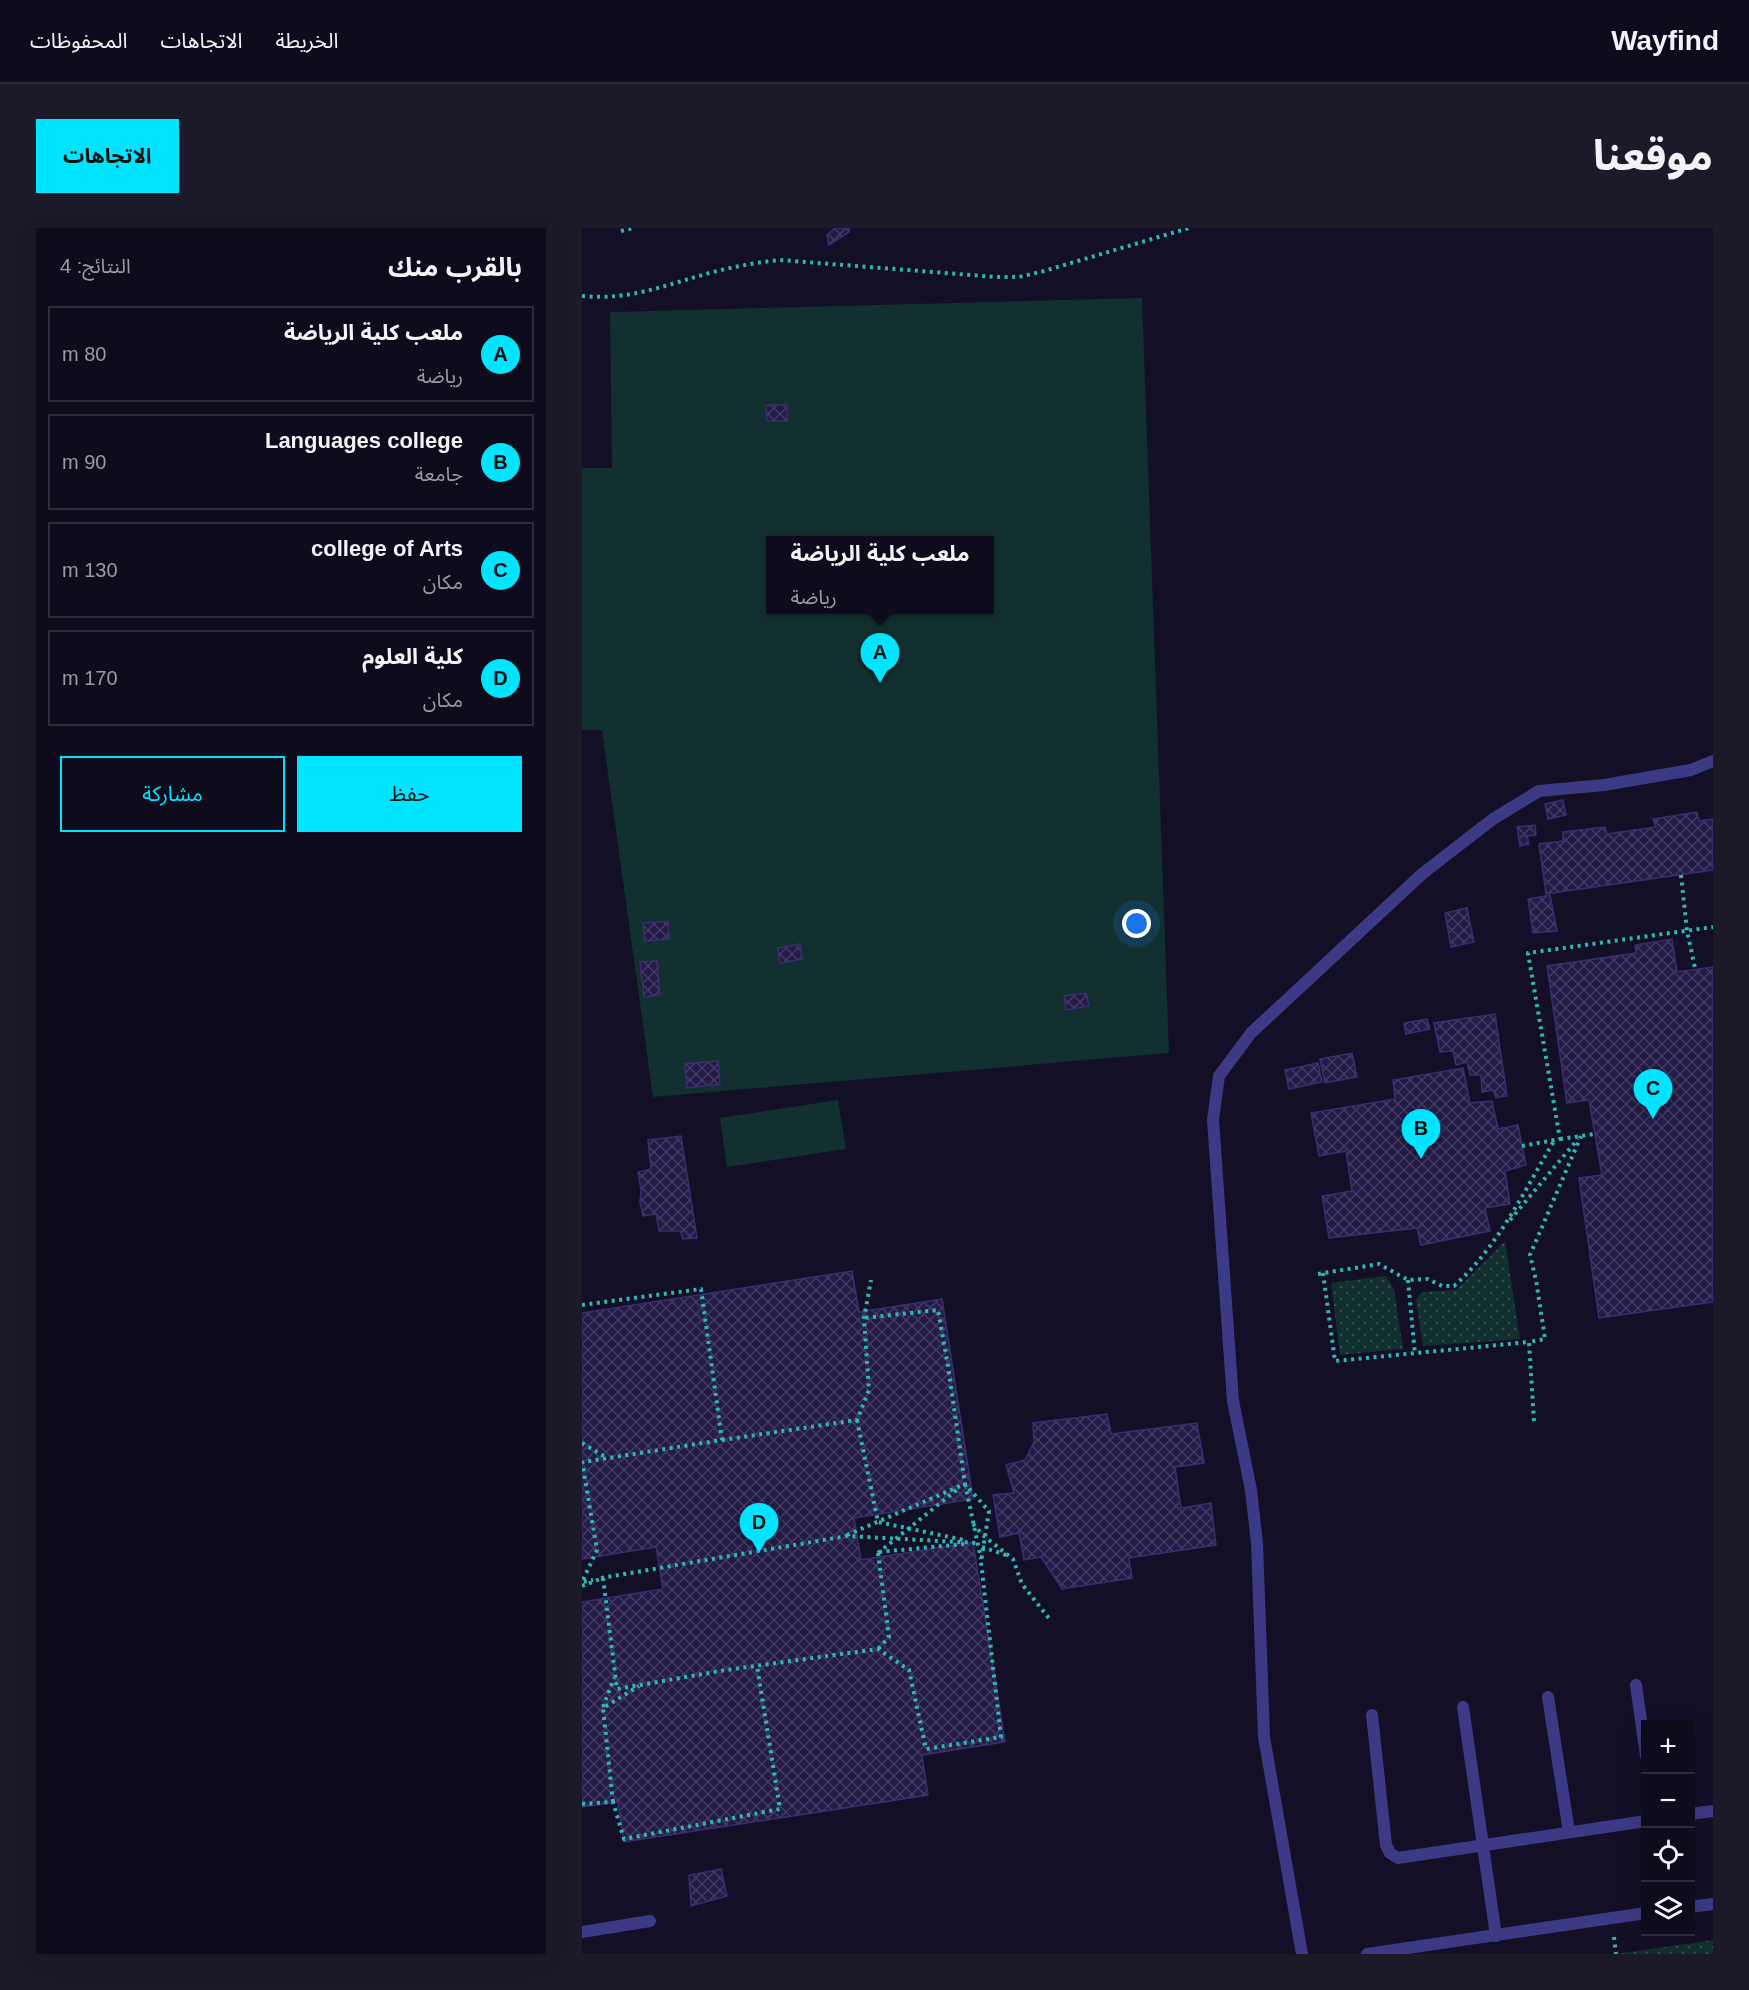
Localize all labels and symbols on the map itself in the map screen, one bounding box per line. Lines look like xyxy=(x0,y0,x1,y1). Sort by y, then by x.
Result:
pin: A xyxy=(860,634,900,683)
your location xyxy=(1122,909,1151,938)
pin: C xyxy=(1634,1070,1672,1119)
pin: B xyxy=(1402,1110,1440,1159)
pin: D xyxy=(740,1504,778,1553)

